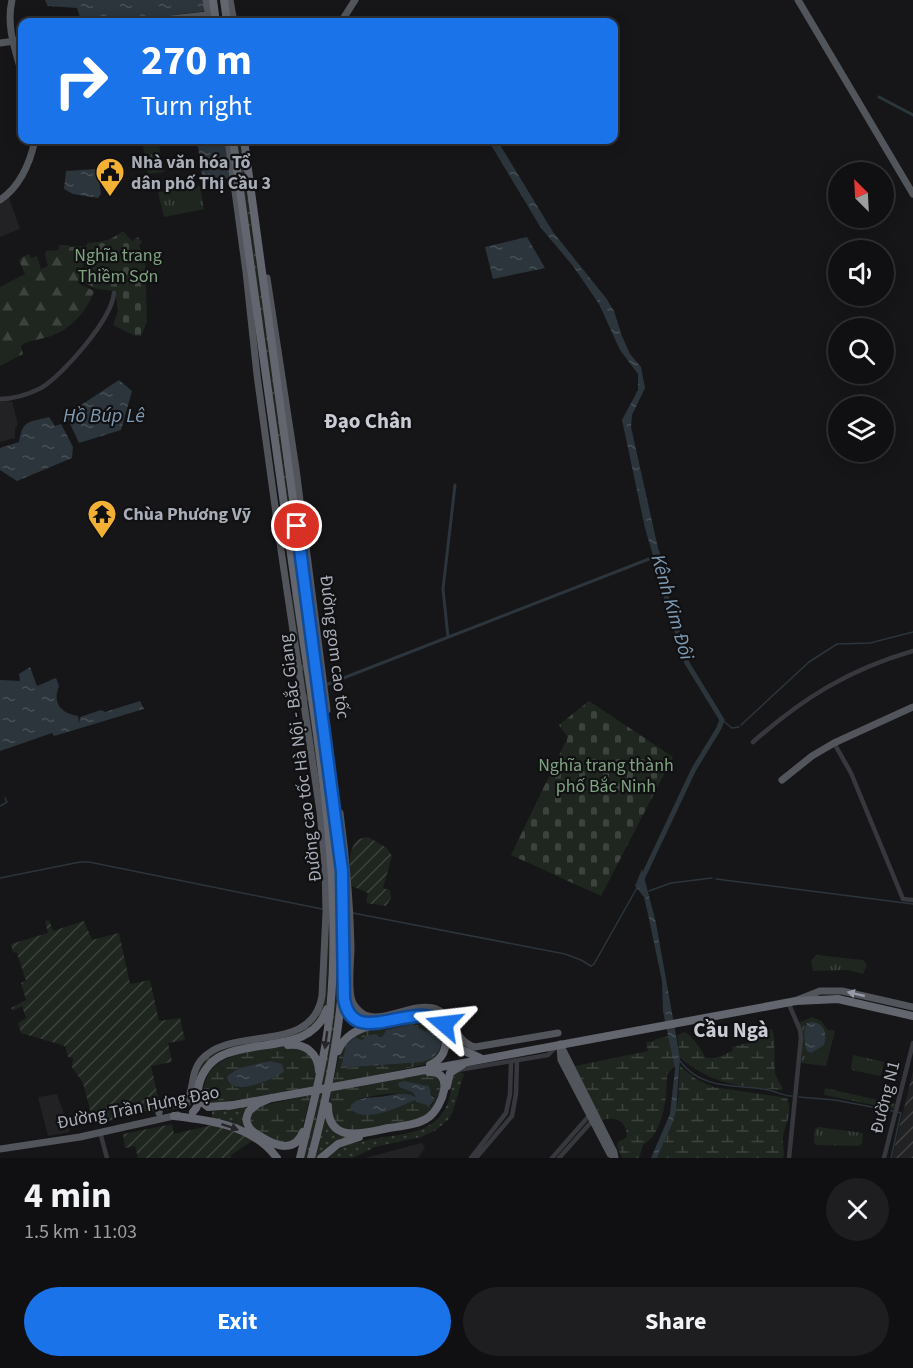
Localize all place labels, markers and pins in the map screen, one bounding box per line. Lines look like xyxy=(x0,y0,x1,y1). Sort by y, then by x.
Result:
place label: Nhà văn hóa Tổ dân phố Thị Cầu 3 xyxy=(131,150,271,196)
public building icon: Nhà văn hóa Tổ dân phố Thị Cầu 3 xyxy=(94,156,126,198)
temple icon: Chùa Phương Vỹ xyxy=(86,498,118,540)
pin xyxy=(271,500,322,551)
place label: Chùa Phương Vỹ xyxy=(123,502,252,527)

